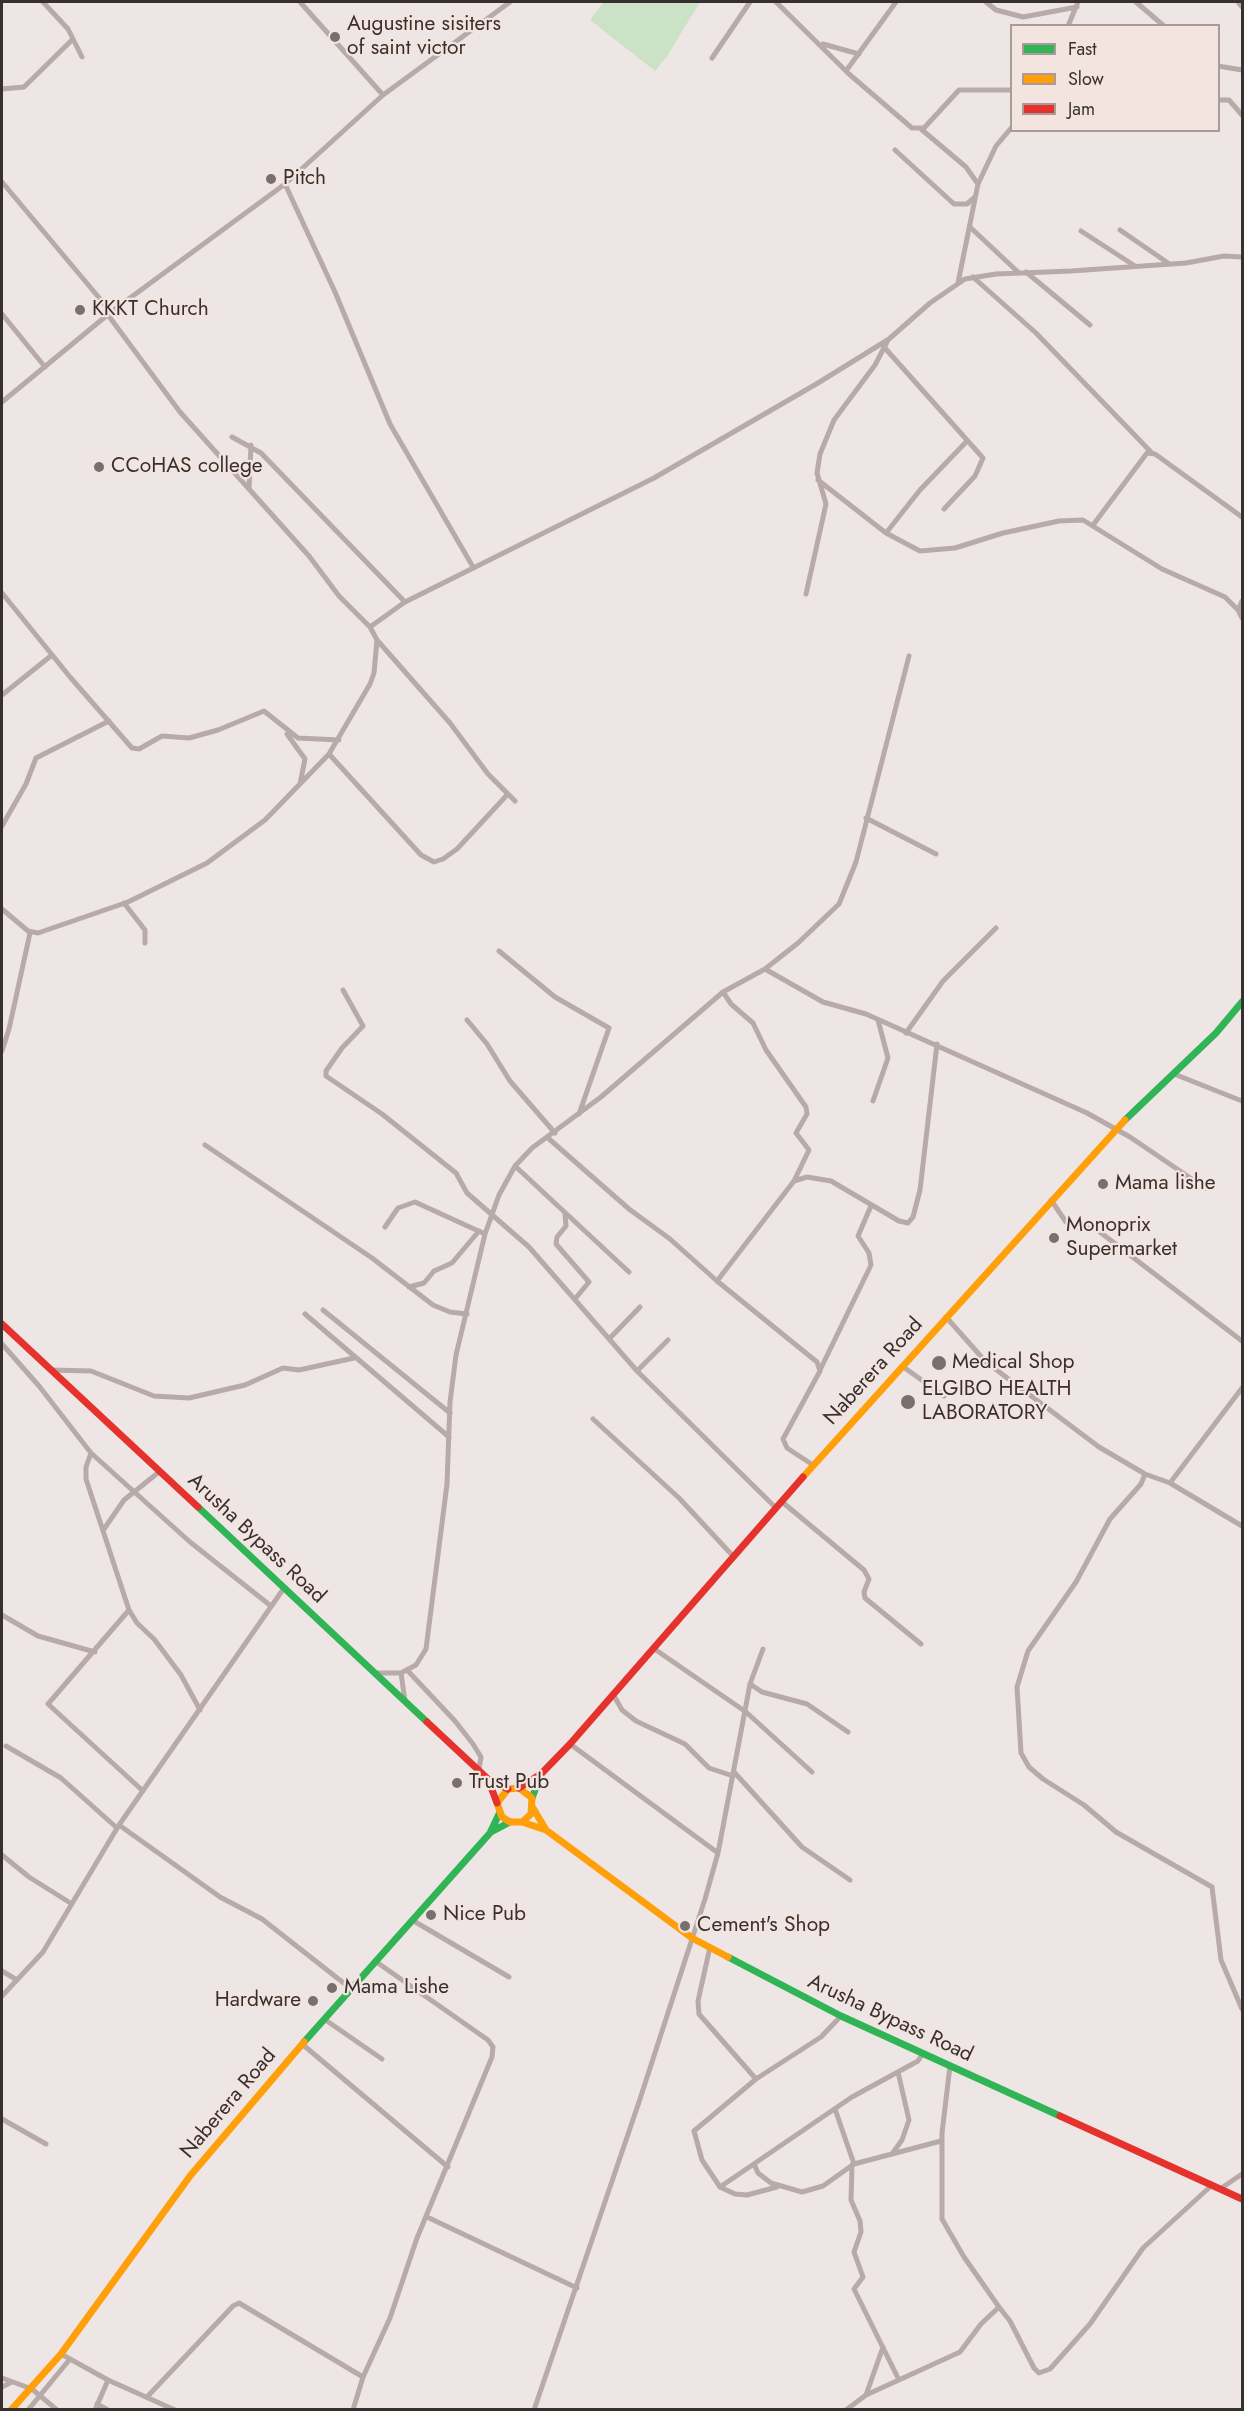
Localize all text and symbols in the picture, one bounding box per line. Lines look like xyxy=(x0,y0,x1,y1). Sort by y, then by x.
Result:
place label: Augustine sisiters of saint victor xyxy=(347,12,501,62)
legend xyxy=(1010,24,1220,132)
marker: Augustine sisiters of saint victor xyxy=(328,30,342,44)
text: Fast xyxy=(1068,36,1097,62)
text: Slow xyxy=(1068,66,1104,92)
text: Jam xyxy=(1068,96,1095,122)
place label: Pitch xyxy=(283,166,326,192)
marker: Pitch xyxy=(264,172,278,186)
place label: KKKT Church xyxy=(92,297,209,323)
marker: KKKT Church xyxy=(73,303,87,317)
place label: CCoHAS college xyxy=(111,454,263,480)
marker: CCoHAS college xyxy=(92,460,106,474)
place label: Mama lishe xyxy=(1115,1171,1215,1197)
marker: Mama lishe xyxy=(1096,1177,1110,1191)
place label: Monoprix Supermarket xyxy=(1066,1213,1177,1263)
marker: Monoprix Supermarket xyxy=(1047,1231,1061,1245)
street label: Naberera Road xyxy=(819,1313,929,1431)
place label: Medical Shop xyxy=(952,1350,1074,1376)
marker: Medical Shop xyxy=(930,1354,948,1372)
place label: ELGIBO HEALTH LABORATORY xyxy=(922,1377,1072,1427)
marker: ELGIBO HEALTH LABORATORY xyxy=(899,1393,917,1411)
street label: Arusha Bypass Road xyxy=(182,1469,330,1609)
place label: Trust Pub xyxy=(469,1770,549,1796)
marker: Trust Pub xyxy=(450,1776,464,1790)
place label: Nice Pub xyxy=(443,1902,526,1928)
marker: Nice Pub xyxy=(424,1908,438,1922)
place label: Cement's Shop xyxy=(697,1913,830,1939)
marker: Cement's Shop xyxy=(678,1919,692,1933)
street label: Arusha Bypass Road xyxy=(803,1970,977,2068)
place label: Mama Lishe xyxy=(344,1975,449,2001)
marker: Mama Lishe xyxy=(325,1981,339,1995)
place label: Hardware xyxy=(215,1988,301,2014)
marker: Hardware xyxy=(306,1994,320,2008)
street label: Naberera Road xyxy=(176,2044,282,2164)

